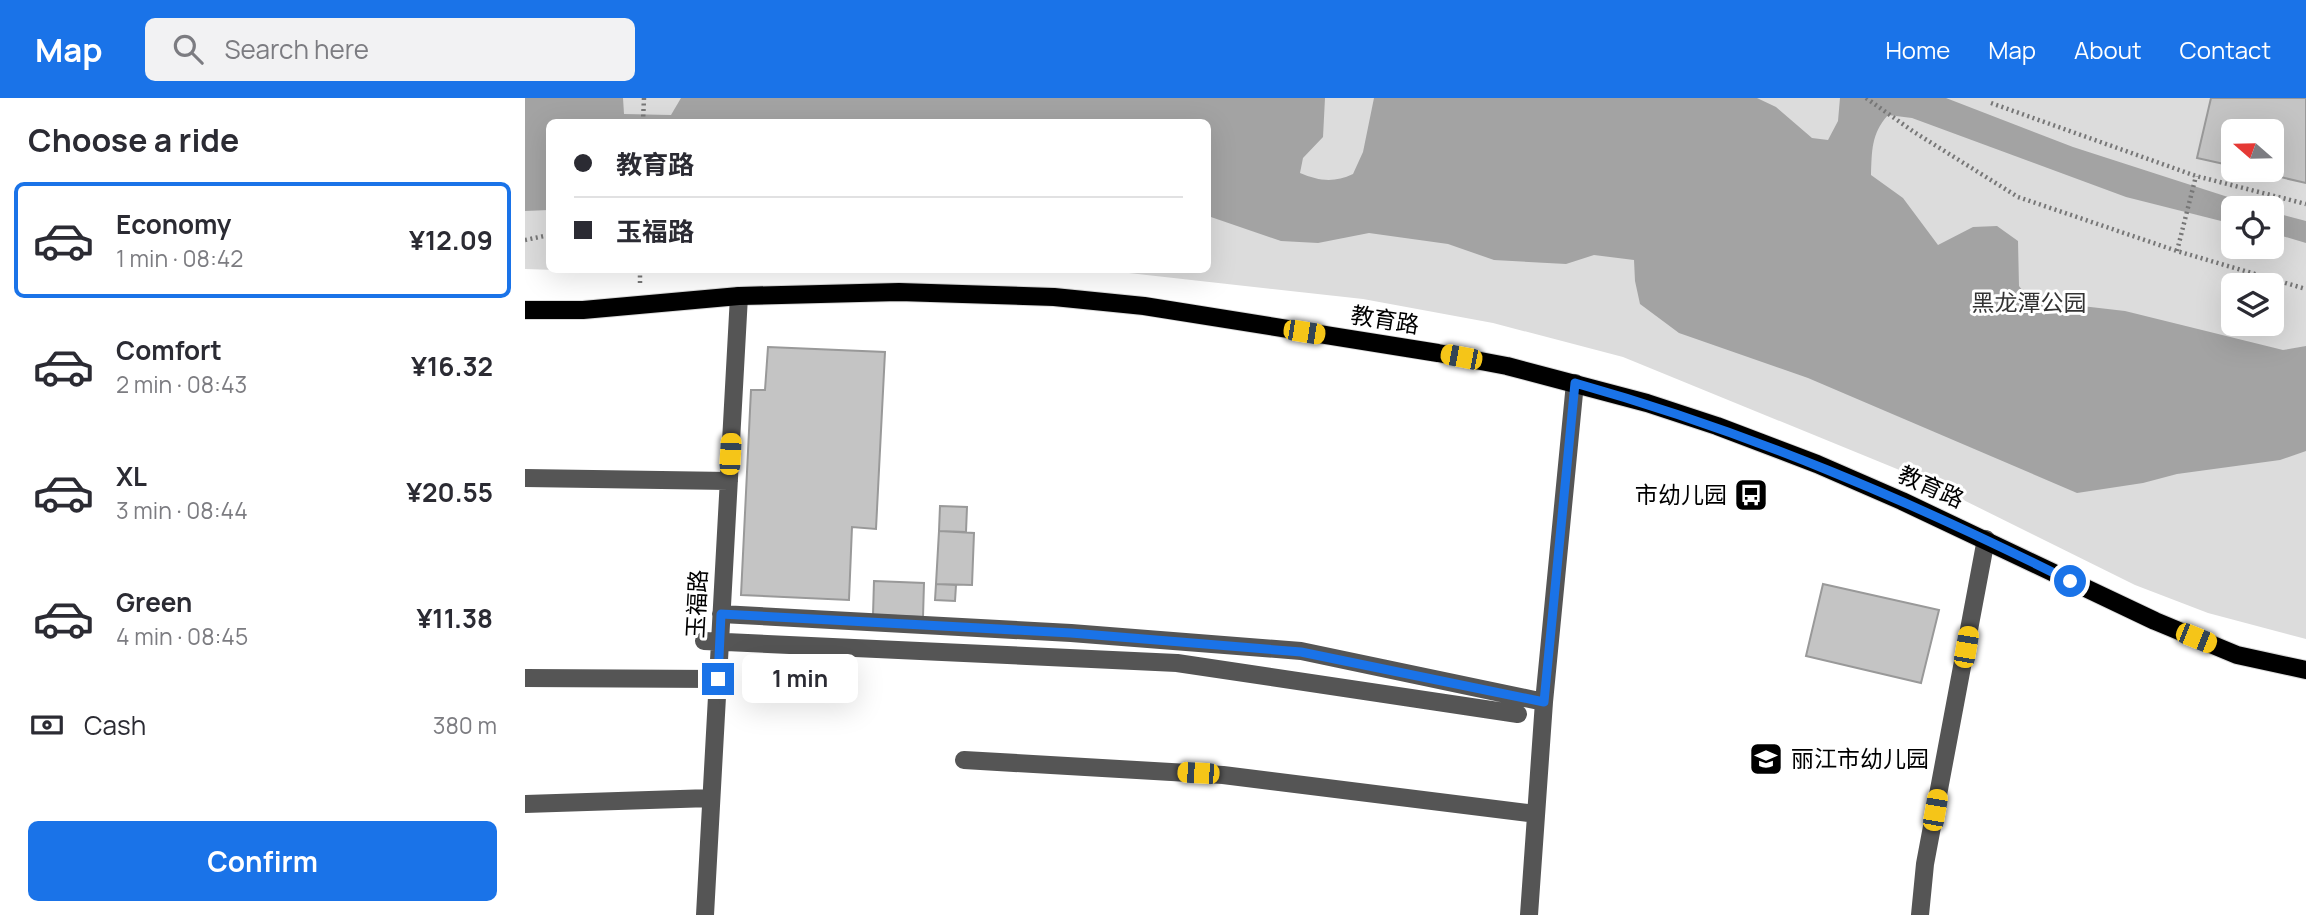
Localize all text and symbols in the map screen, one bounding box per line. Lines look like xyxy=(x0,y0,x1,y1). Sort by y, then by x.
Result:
search box xyxy=(145,18,635,81)
text: Map xyxy=(35,27,103,72)
icon: search xyxy=(169,30,207,68)
text: Search here xyxy=(225,31,369,67)
text: Home xyxy=(1885,33,1950,66)
text: Map xyxy=(1988,33,2036,66)
text: About xyxy=(2074,33,2142,66)
text: Contact xyxy=(2180,33,2271,66)
text: Choose a ride xyxy=(28,118,239,162)
north arrow xyxy=(2221,119,2284,182)
map controls xyxy=(2221,119,2284,336)
text: 教育路 xyxy=(616,146,694,182)
button: locate xyxy=(2221,196,2284,259)
text: Economy xyxy=(116,206,231,242)
icon: car xyxy=(32,209,95,272)
text: 玉福路 xyxy=(616,213,694,249)
text: ¥12.09 xyxy=(409,222,493,258)
text: 1 min · 08:42 xyxy=(116,242,243,274)
button: layers xyxy=(2221,273,2284,336)
park label: 黑龙潭公园 xyxy=(1972,286,2087,318)
street label: 教育路 xyxy=(1349,298,1422,340)
car xyxy=(1282,318,1327,346)
text: Comfort xyxy=(116,332,222,368)
icon: car xyxy=(32,335,95,398)
car xyxy=(1439,343,1484,371)
text: ¥16.32 xyxy=(411,348,493,384)
text: 2 min · 08:43 xyxy=(116,368,247,400)
car xyxy=(719,432,742,476)
street label: 教育路 xyxy=(1893,457,1969,515)
text: XL xyxy=(116,458,147,494)
icon: car xyxy=(32,461,95,524)
text: ¥20.55 xyxy=(406,474,493,510)
bus stop icon: 市幼儿园 xyxy=(1732,476,1770,514)
place label: 市幼儿园 xyxy=(1635,478,1727,510)
text: 3 min · 08:44 xyxy=(116,494,248,526)
route start xyxy=(2054,565,2086,597)
street label: 玉福路 xyxy=(678,569,714,639)
text: Green xyxy=(116,584,192,620)
icon: car xyxy=(32,587,95,650)
text: ¥11.38 xyxy=(416,600,493,636)
text: 4 min · 08:45 xyxy=(116,620,248,652)
car xyxy=(2173,620,2220,656)
car xyxy=(1953,624,1980,670)
callout: 1 min xyxy=(743,654,858,704)
text: 1 min xyxy=(772,662,828,694)
route end xyxy=(702,663,734,695)
icon: cash xyxy=(28,706,66,744)
text: Cash xyxy=(84,707,146,743)
text: 380 m xyxy=(433,709,497,741)
school or university icon: 丽江市幼儿园 xyxy=(1747,740,1785,778)
place label: 丽江市幼儿园 xyxy=(1791,742,1929,774)
car xyxy=(1177,761,1220,785)
car xyxy=(1922,787,1949,833)
button: Confirm xyxy=(28,821,497,901)

